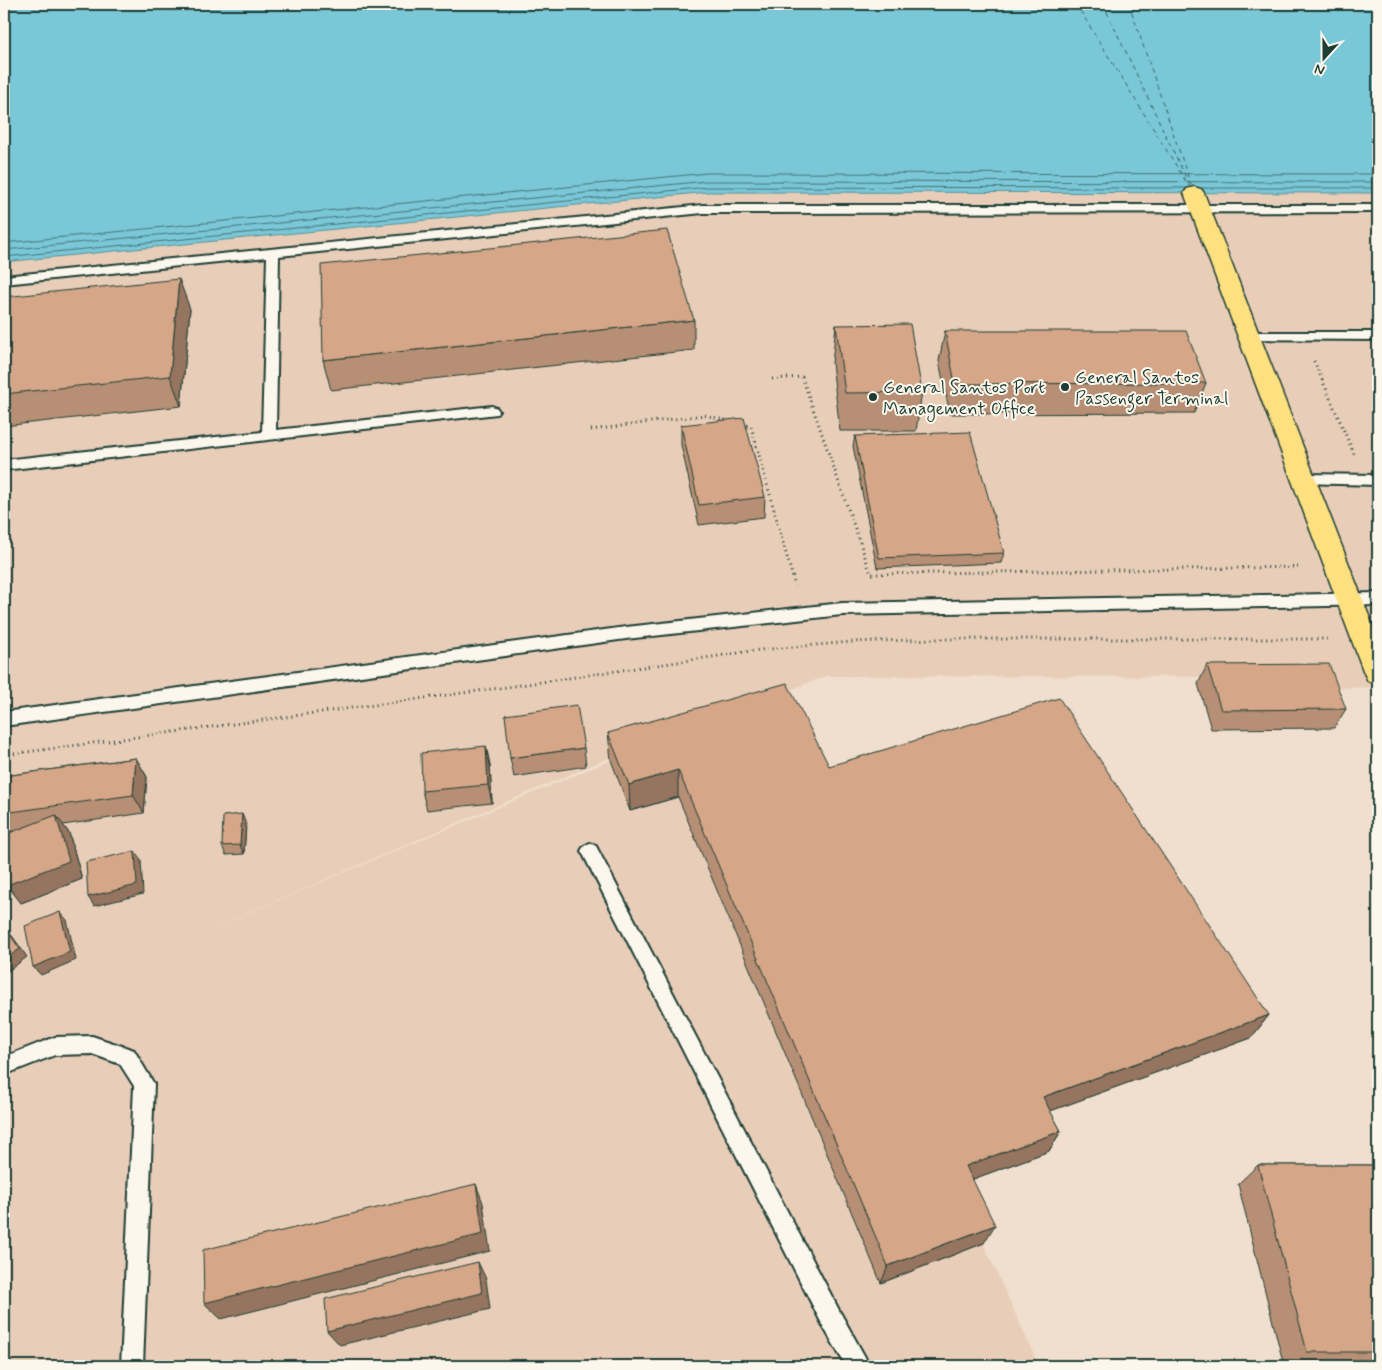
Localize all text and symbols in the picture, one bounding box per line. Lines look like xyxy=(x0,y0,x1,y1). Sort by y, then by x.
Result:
north arrow xyxy=(1300,32,1350,82)
text: N xyxy=(1312,59,1327,79)
place label: General Santos Passenger Terminal xyxy=(1075,366,1228,413)
place label: General Santos Port Management Office xyxy=(883,376,1045,422)
marker: General Santos Passenger Terminal xyxy=(1059,381,1071,393)
marker: General Santos Port Management Office xyxy=(867,391,879,403)

